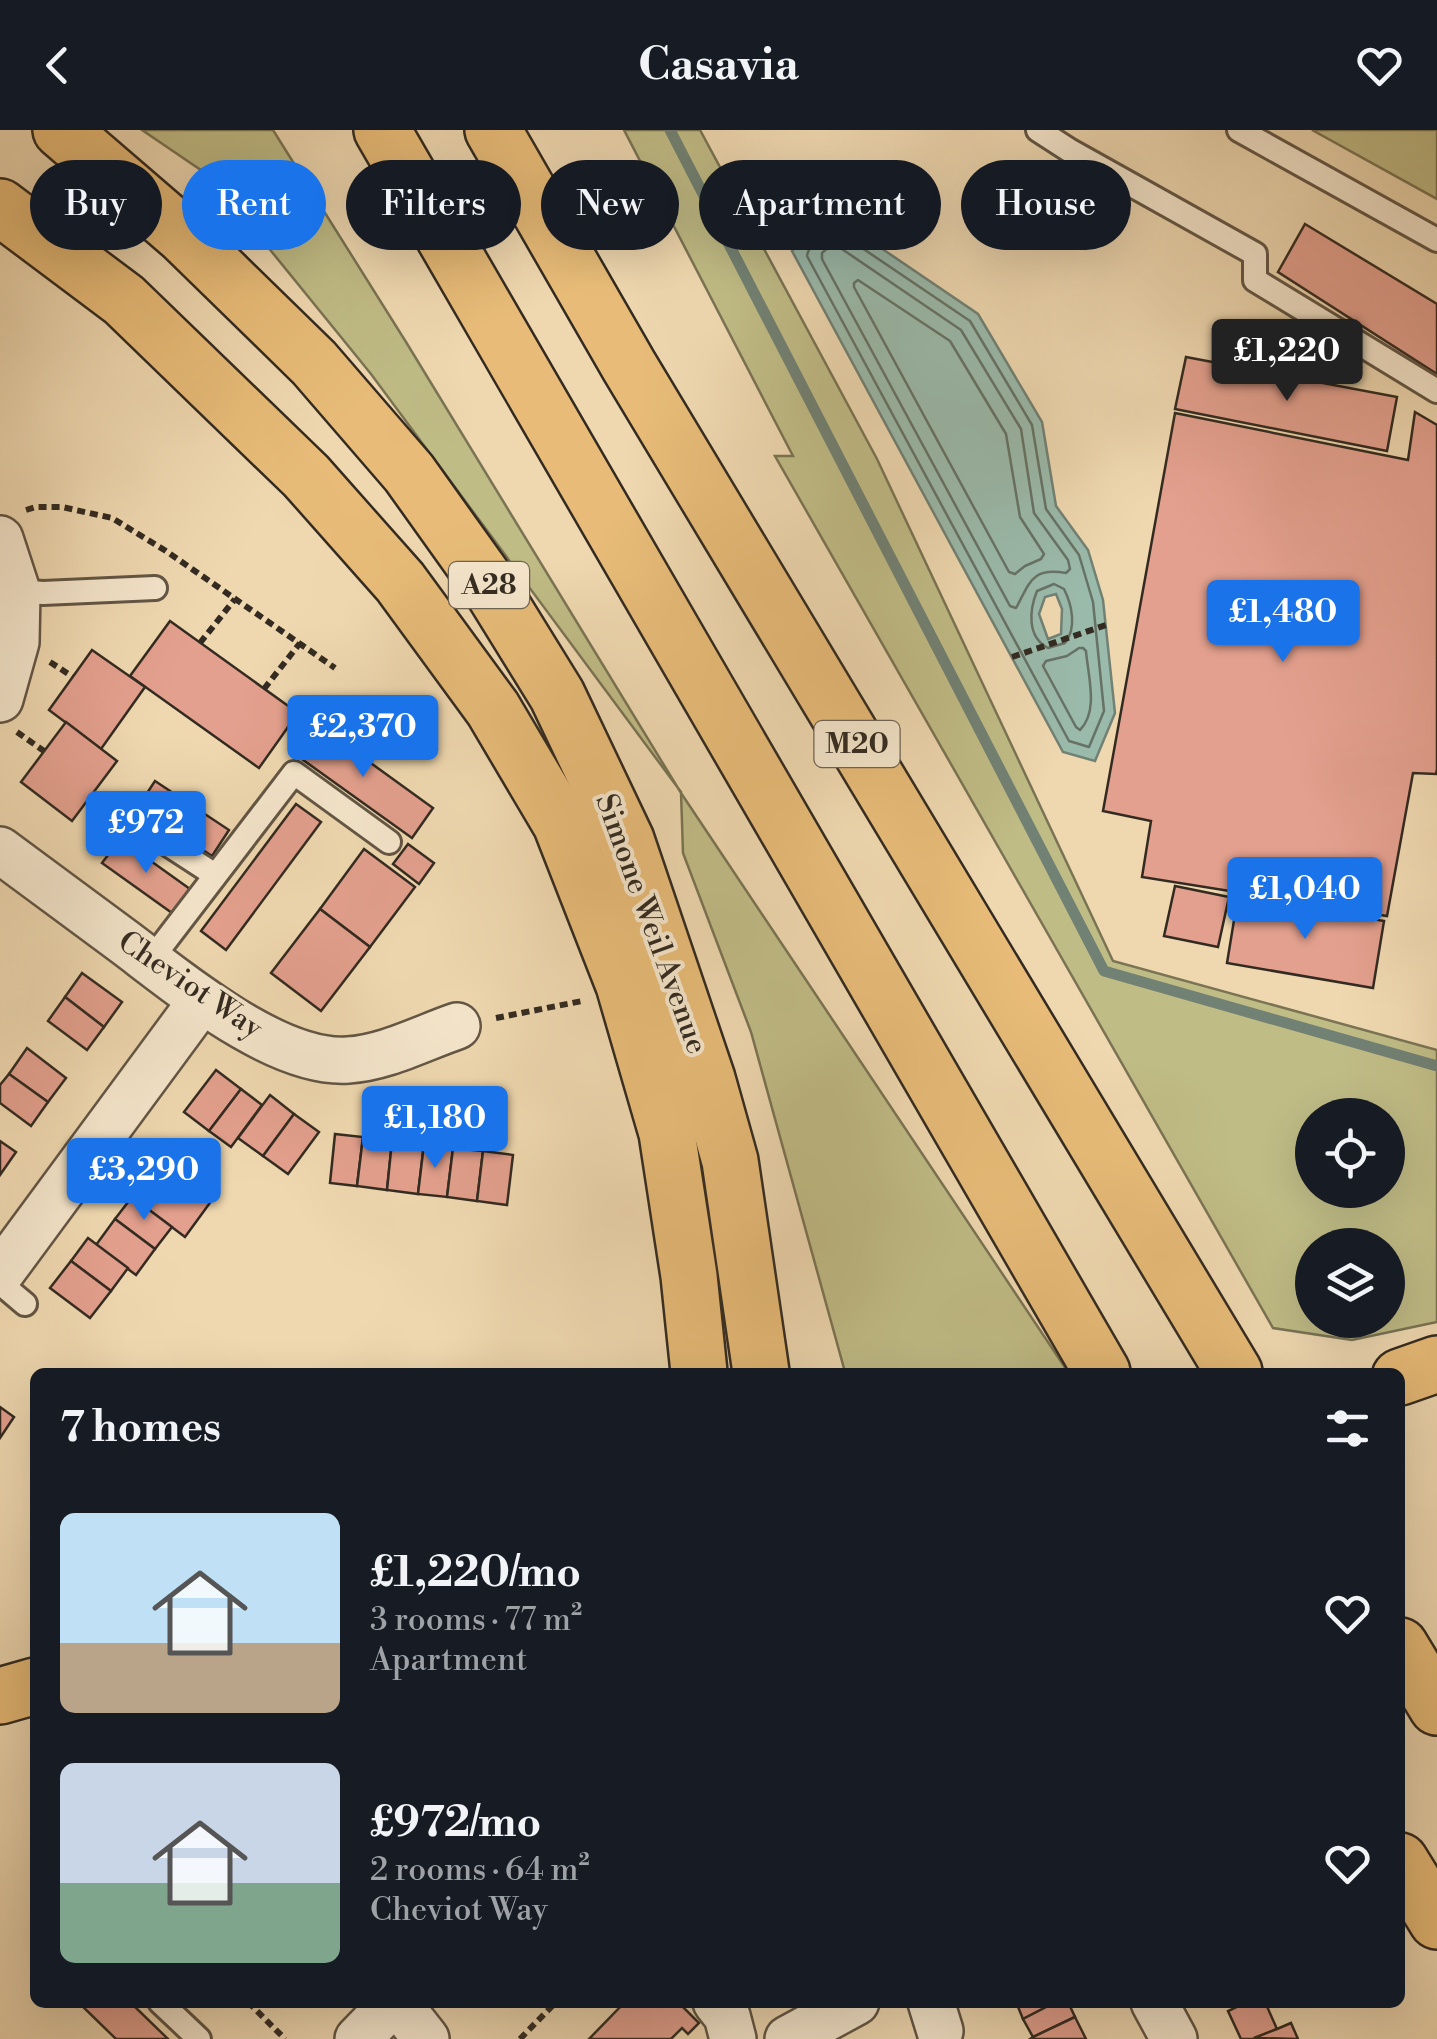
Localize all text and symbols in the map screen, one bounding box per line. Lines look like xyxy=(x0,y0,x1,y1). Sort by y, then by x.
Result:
text: Casavia xyxy=(638,37,799,94)
icon: back xyxy=(30,38,85,93)
icon: heart xyxy=(1352,38,1407,93)
chip: Buy xyxy=(30,160,162,250)
chip: Rent xyxy=(182,160,326,250)
chip: Filters xyxy=(346,160,521,250)
chip: New xyxy=(541,160,679,250)
chip: Apartment xyxy=(699,160,941,250)
chip: House xyxy=(961,160,1131,250)
pin: £1,220 xyxy=(1206,319,1368,404)
text: £1,220 xyxy=(1234,331,1340,371)
road number: A28 xyxy=(449,562,529,608)
pin: £1,480 xyxy=(1202,580,1364,665)
text: £1,480 xyxy=(1229,592,1337,632)
pin: £2,370 xyxy=(282,695,444,780)
text: £2,370 xyxy=(309,707,417,747)
road number: M20 xyxy=(814,721,900,767)
street label: Simone Weil Avenue xyxy=(586,789,716,1059)
pin: £972 xyxy=(87,791,205,876)
text: £972 xyxy=(108,803,184,843)
pin: £1,040 xyxy=(1224,857,1386,942)
text: £1,040 xyxy=(1249,869,1361,909)
street label: Cheviot Way xyxy=(110,923,270,1048)
pin: £1,180 xyxy=(354,1086,516,1171)
text: £1,180 xyxy=(384,1098,486,1138)
map controls xyxy=(1295,1098,1405,1338)
button: locate xyxy=(1295,1098,1405,1208)
pin: £3,290 xyxy=(63,1138,225,1223)
text: £3,290 xyxy=(89,1150,199,1190)
button: layers xyxy=(1295,1228,1405,1338)
icon: filters xyxy=(1320,1401,1375,1456)
text: 7 homes xyxy=(60,1402,221,1455)
text: £1,220/mo xyxy=(370,1547,581,1600)
icon: home xyxy=(140,1553,260,1673)
icon: heart xyxy=(1320,1586,1375,1641)
text: 3 rooms · 77 m² xyxy=(370,1600,582,1640)
text: Apartment xyxy=(370,1640,527,1680)
text: £972/mo xyxy=(370,1797,541,1850)
icon: home xyxy=(140,1803,260,1923)
icon: heart xyxy=(1320,1836,1375,1891)
text: 2 rooms · 64 m² xyxy=(370,1850,590,1890)
text: Cheviot Way xyxy=(370,1890,548,1930)

